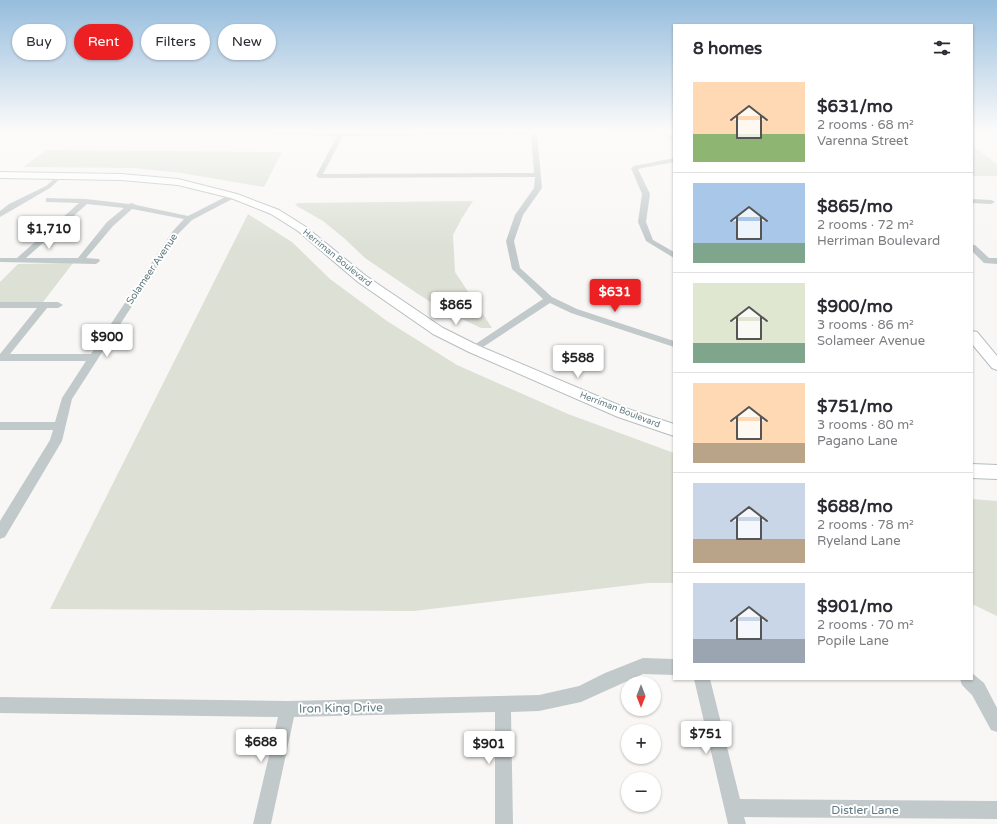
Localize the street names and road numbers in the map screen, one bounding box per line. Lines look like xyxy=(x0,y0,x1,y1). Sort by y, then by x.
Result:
street label: Herriman Boulevard xyxy=(300,227,374,289)
street label: Solameer Avenue xyxy=(124,231,180,307)
street label: Herriman Boulevard xyxy=(578,390,662,430)
street label: Iron King Drive xyxy=(299,700,383,716)
street label: Distler Lane xyxy=(831,803,899,817)

